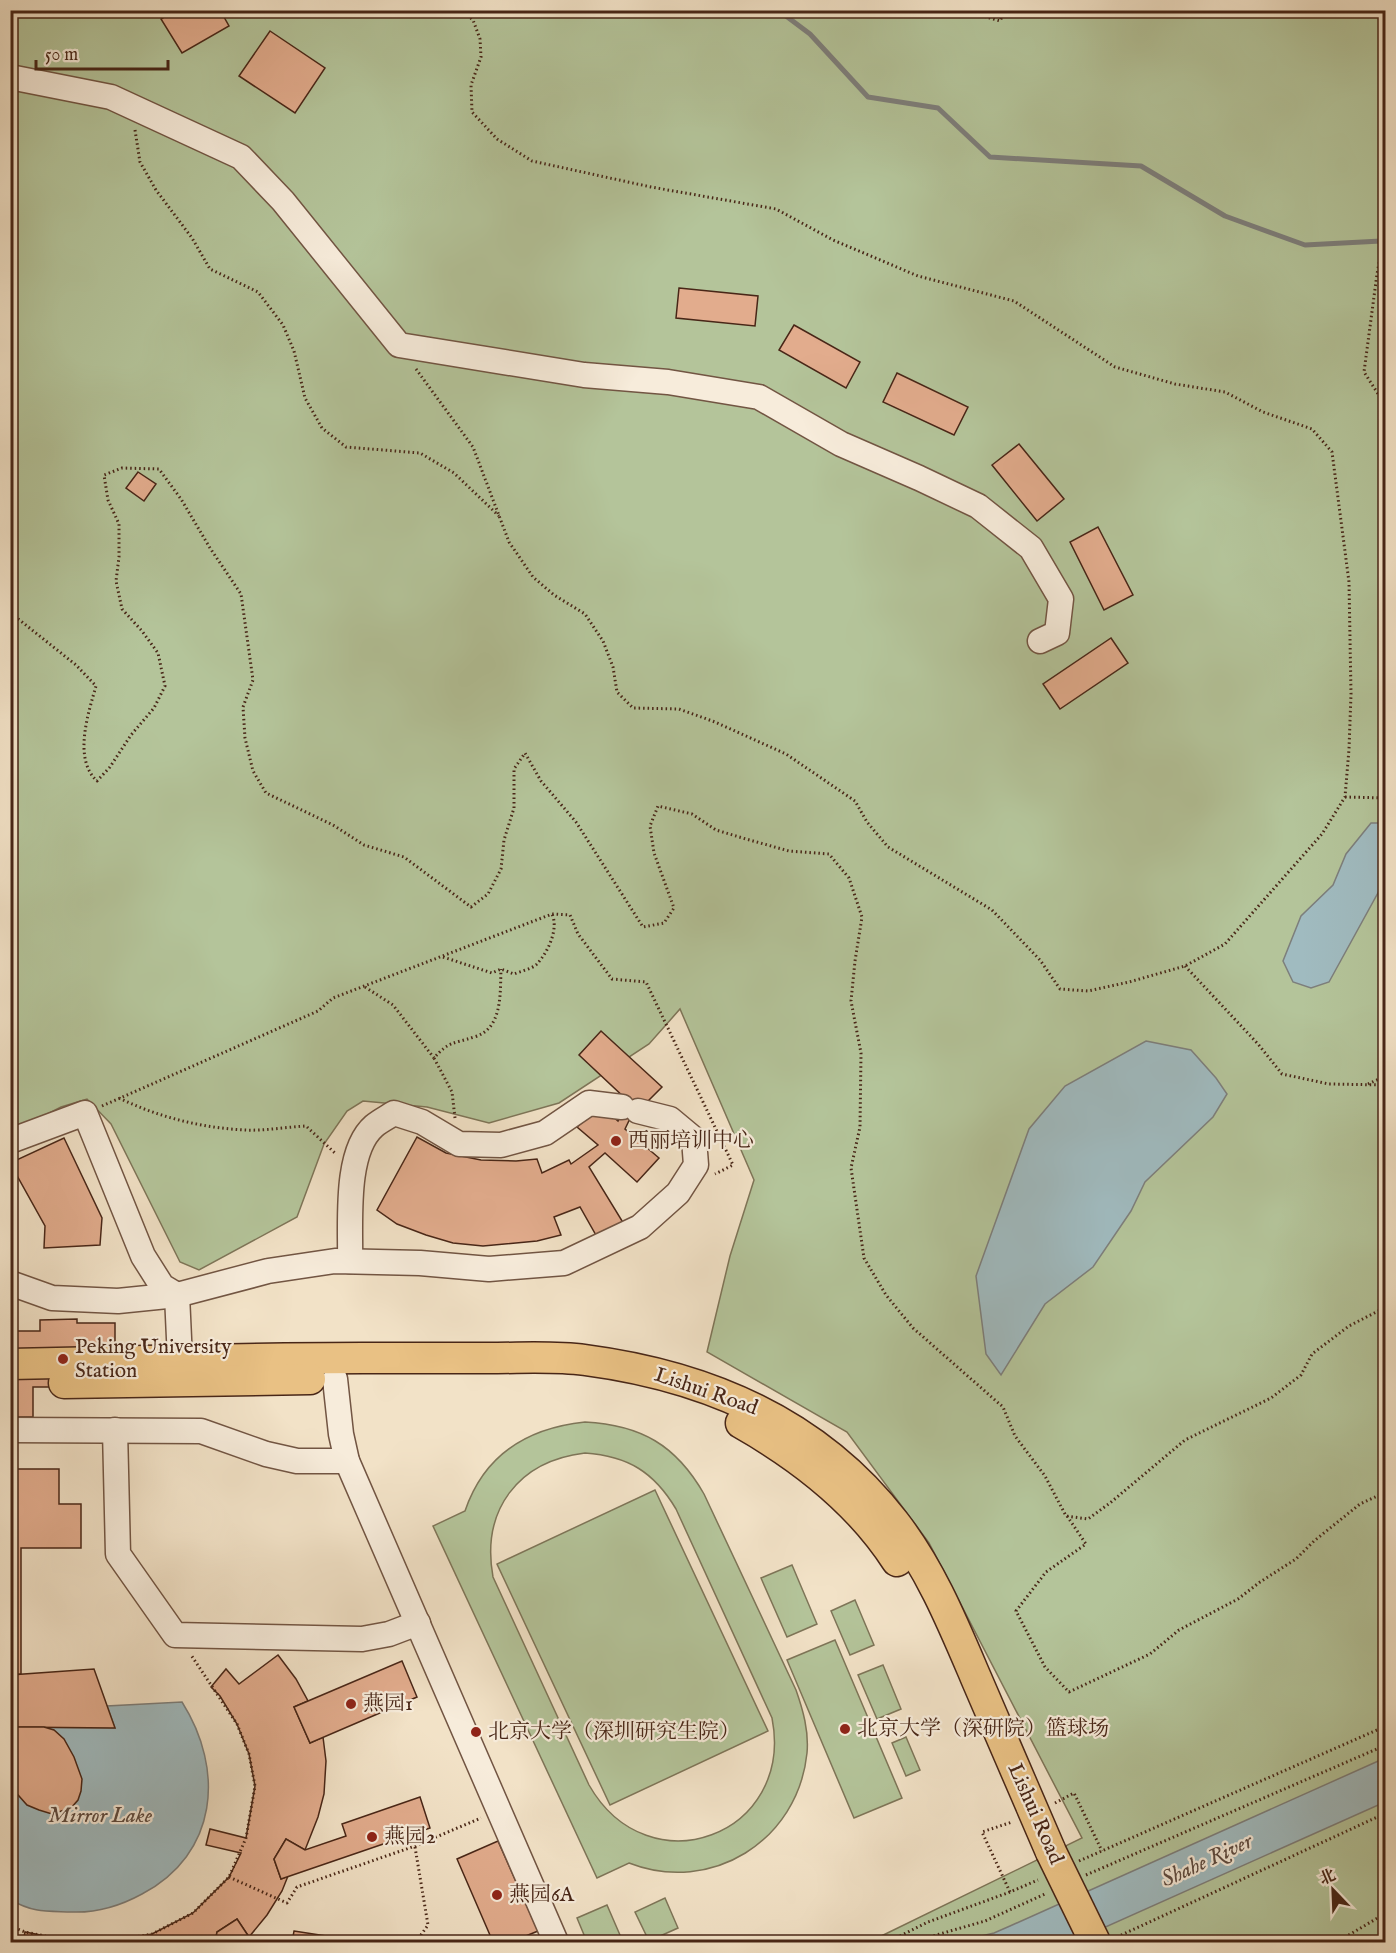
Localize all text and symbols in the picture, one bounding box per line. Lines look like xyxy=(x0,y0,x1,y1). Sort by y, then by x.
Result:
scale bar xyxy=(36,33,168,71)
text: 50 m xyxy=(45,44,78,67)
place label: 西丽培训中心 xyxy=(628,1128,754,1155)
marker: 西丽培训中心 xyxy=(609,1134,623,1148)
place label: Peking University Station xyxy=(75,1334,232,1385)
marker: Peking University Station xyxy=(56,1352,70,1366)
street label: Lishui Road xyxy=(651,1362,762,1423)
place label: 燕园1 xyxy=(363,1691,413,1718)
marker: 燕园1 xyxy=(344,1697,358,1711)
place label: 北京大学（深研院）篮球场 xyxy=(857,1716,1109,1743)
place label: 北京大学（深圳研究生院） xyxy=(488,1719,740,1746)
marker: 北京大学（深研院）篮球场 xyxy=(838,1722,852,1736)
marker: 北京大学（深圳研究生院） xyxy=(469,1725,483,1739)
street label: Lishui Road xyxy=(1001,1759,1070,1869)
water label: Mirror Lake xyxy=(48,1802,153,1830)
place label: 燕园2 xyxy=(384,1824,436,1851)
water label: Shahe River xyxy=(1157,1827,1258,1894)
marker: 燕园2 xyxy=(365,1830,379,1844)
north arrow xyxy=(1303,1860,1363,1920)
text: 北 xyxy=(1317,1866,1339,1890)
place label: 燕园6A xyxy=(509,1882,575,1909)
marker: 燕园6A xyxy=(490,1888,504,1902)

